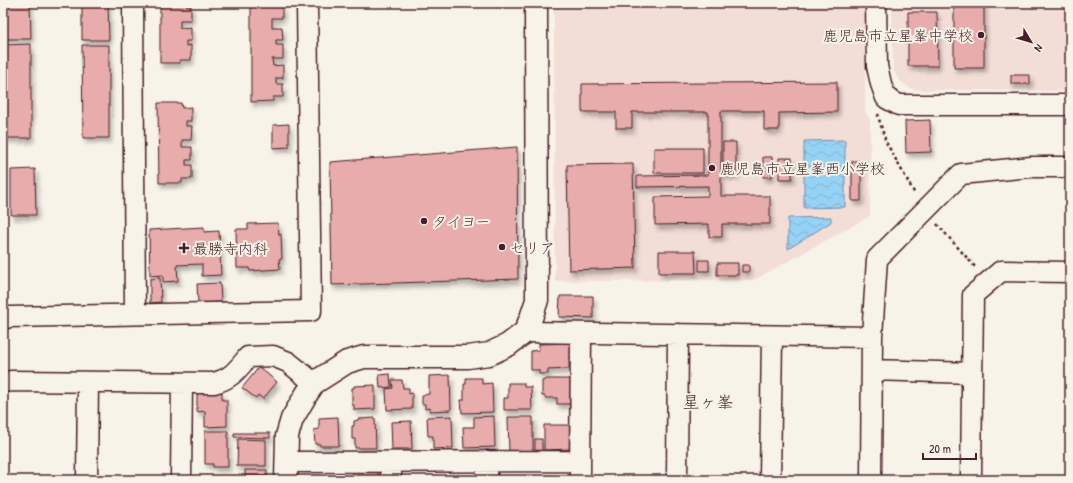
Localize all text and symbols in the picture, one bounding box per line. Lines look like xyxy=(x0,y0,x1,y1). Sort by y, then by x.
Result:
north arrow xyxy=(1011,22,1051,62)
place label: 鹿児島市立星峯中学校 xyxy=(823,25,973,46)
marker: 鹿児島市立星峯中学校 xyxy=(976,30,986,40)
text: N xyxy=(1031,42,1046,55)
place label: 鹿児島市立星峯西小学校 xyxy=(720,158,885,179)
marker: 鹿児島市立星峯西小学校 xyxy=(707,163,717,173)
place label: タイヨー xyxy=(432,211,491,232)
marker: タイヨー xyxy=(419,216,429,226)
place label: セリア xyxy=(510,237,555,258)
place label: 最勝寺内科 xyxy=(193,238,268,259)
marker: 最勝寺内科 xyxy=(178,242,190,254)
marker: セリア xyxy=(497,242,507,252)
district label: 星ヶ峯 xyxy=(683,390,734,413)
scale bar xyxy=(923,435,976,461)
text: 20 m xyxy=(929,440,951,457)

